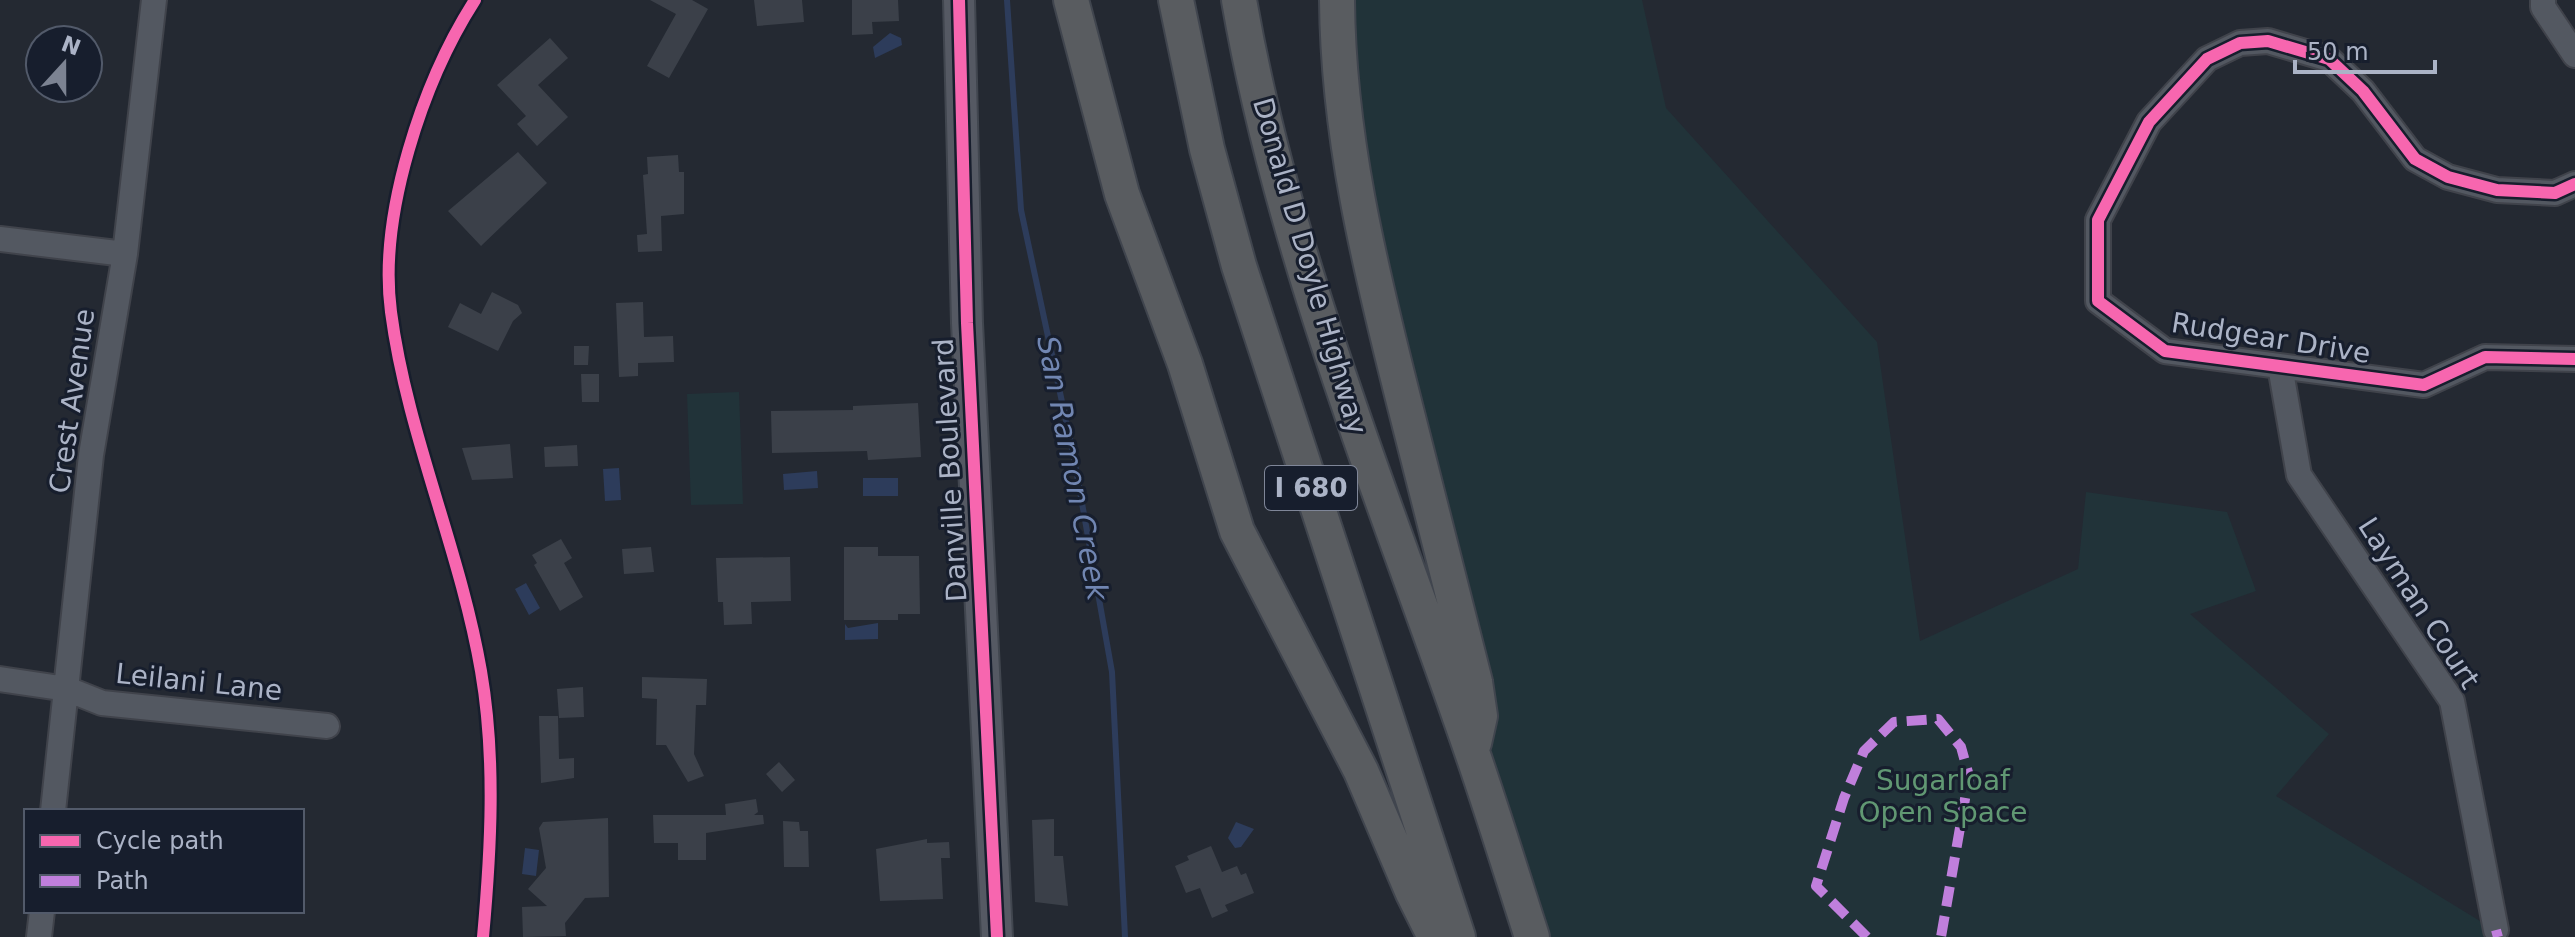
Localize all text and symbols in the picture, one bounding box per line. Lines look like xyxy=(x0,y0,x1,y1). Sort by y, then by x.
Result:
north arrow xyxy=(24,24,104,104)
scale bar xyxy=(2295,24,2435,74)
text: N xyxy=(58,31,84,61)
text: 50 m xyxy=(2307,38,2369,66)
street label: Donald D Doyle Highway xyxy=(1246,94,1374,438)
street label: Rudgear Drive xyxy=(2169,306,2373,370)
street label: Crest Avenue xyxy=(43,307,101,495)
water label: San Ramon Creek xyxy=(1030,333,1116,605)
street label: Danville Boulevard xyxy=(927,337,973,603)
road number: I 680 xyxy=(1265,466,1357,510)
street label: Layman Court xyxy=(2351,511,2487,695)
street label: Leilani Lane xyxy=(114,657,284,707)
park label: Sugarloaf Open Space xyxy=(1858,764,2028,829)
legend xyxy=(24,809,304,913)
text: Cycle path xyxy=(96,827,224,855)
text: Path xyxy=(96,867,149,895)

